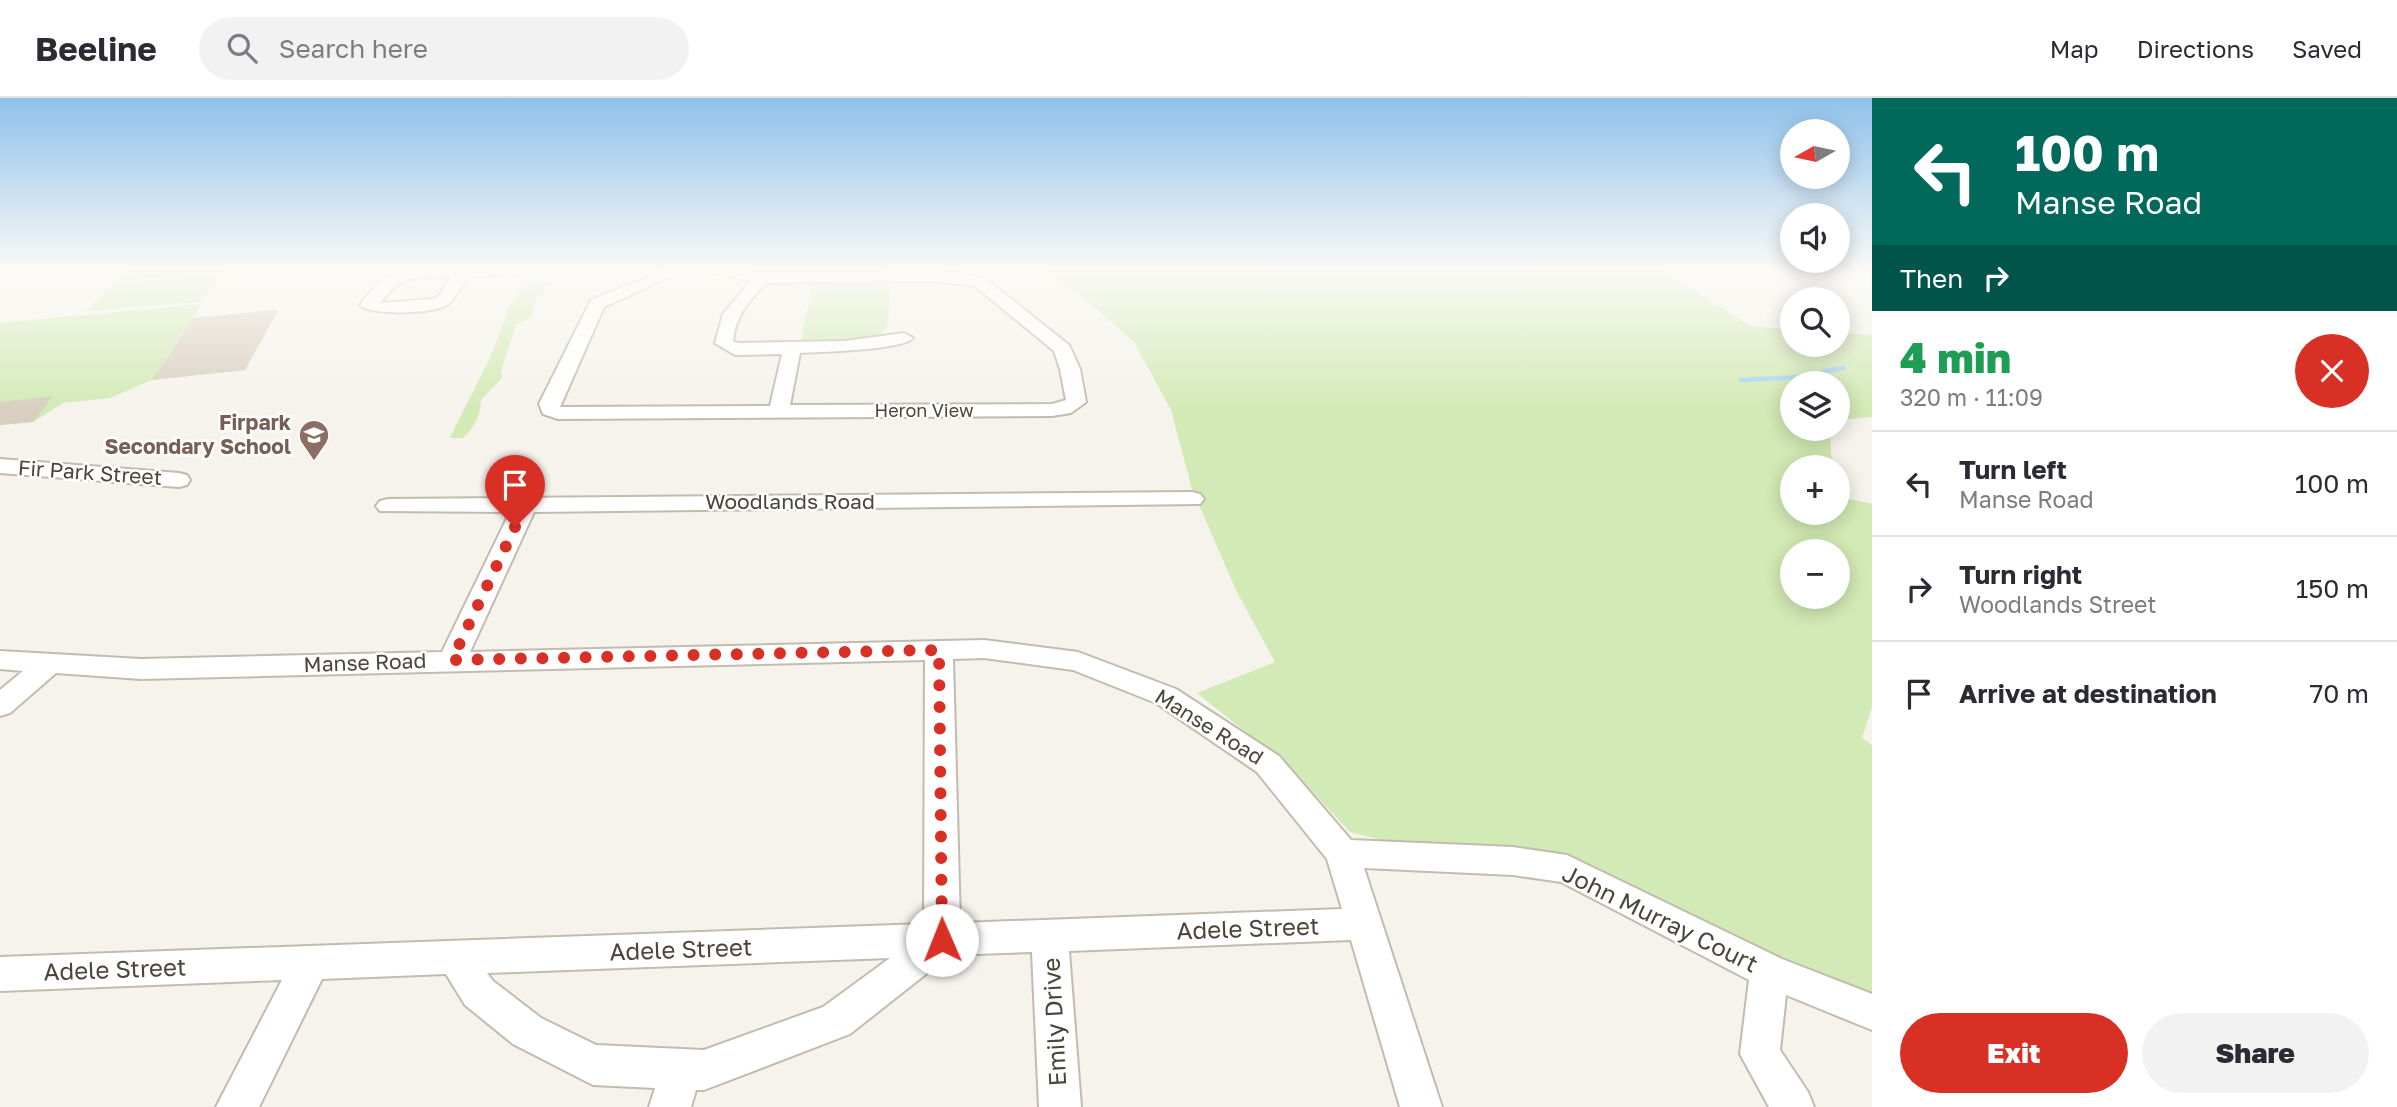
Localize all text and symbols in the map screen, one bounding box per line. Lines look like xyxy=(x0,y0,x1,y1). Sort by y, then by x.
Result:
search box xyxy=(199,17,689,80)
text: Beeline xyxy=(35,29,157,68)
icon: search xyxy=(223,29,261,67)
text: Search here xyxy=(279,33,428,64)
text: Map xyxy=(2050,34,2099,63)
text: Directions xyxy=(2137,34,2254,63)
text: Saved xyxy=(2292,34,2362,63)
north arrow xyxy=(1780,119,1850,189)
map controls xyxy=(1780,119,1850,609)
text: 100 m xyxy=(2015,123,2159,182)
icon: left xyxy=(1900,126,1991,217)
text: Manse Road xyxy=(2015,183,2202,221)
button: sound xyxy=(1780,203,1850,273)
icon: right xyxy=(1977,259,2015,297)
text: Then xyxy=(1900,263,1963,294)
button: search xyxy=(1780,287,1850,357)
text: 4 min xyxy=(1900,332,2011,382)
button: close xyxy=(2295,334,2369,408)
button: layers xyxy=(1780,371,1850,441)
text: 320 m · 11:09 xyxy=(1900,383,2043,411)
street label: Heron View xyxy=(874,399,974,421)
place label: Firpark Secondary School xyxy=(104,409,291,459)
school or university icon: Firpark Secondary School xyxy=(297,418,331,462)
street label: Fir Park Street xyxy=(17,454,163,490)
text: Turn left xyxy=(1959,454,2067,485)
pin xyxy=(485,455,545,527)
button: + xyxy=(1780,455,1850,525)
icon: left xyxy=(1900,465,1938,503)
icon: arrive xyxy=(496,466,534,504)
text: 100 m xyxy=(2295,468,2369,499)
text: Manse Road xyxy=(1959,485,2094,513)
street label: Woodlands Road xyxy=(705,488,875,514)
button: − xyxy=(1780,539,1850,609)
text: Turn right xyxy=(1959,559,2082,590)
icon: right xyxy=(1900,570,1938,608)
text: 150 m xyxy=(2296,573,2369,604)
text: Woodlands Street xyxy=(1959,590,2157,618)
street label: Manse Road xyxy=(303,647,427,677)
icon: arrive xyxy=(1900,675,1938,713)
text: Arrive at destination xyxy=(1959,678,2217,709)
text: 70 m xyxy=(2310,678,2369,709)
street label: Manse Road xyxy=(1151,683,1269,770)
street label: John Murray Court xyxy=(1558,858,1763,978)
position arrow xyxy=(905,903,979,977)
street label: Adele Street xyxy=(1176,911,1320,944)
street label: Adele Street xyxy=(609,932,753,965)
street label: Adele Street xyxy=(43,952,187,985)
street label: Emily Drive xyxy=(1036,957,1071,1087)
button: Exit xyxy=(1900,1013,2128,1093)
button: Share xyxy=(2142,1013,2369,1093)

